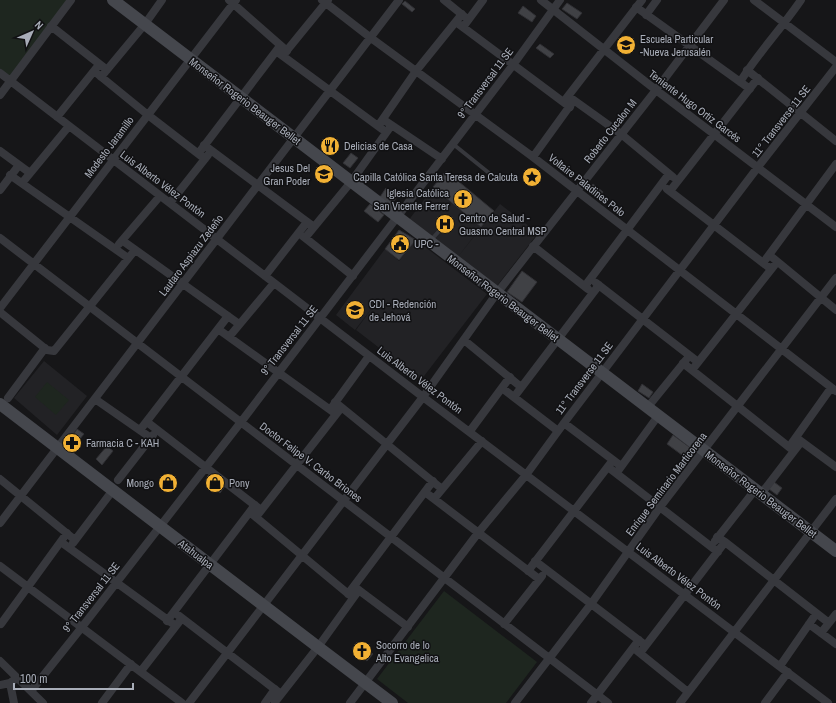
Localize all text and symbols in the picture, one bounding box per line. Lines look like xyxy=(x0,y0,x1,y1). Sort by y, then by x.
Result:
north arrow xyxy=(12,12,52,52)
text: N xyxy=(32,18,46,32)
place label: Escuela Particular -Nueva Jerusalén xyxy=(640,32,713,59)
school or university icon: Escuela Particular -Nueva Jerusalén xyxy=(615,34,637,56)
street label: 9° Transversal 11 SE xyxy=(454,45,516,121)
street label: Monseñor Rogerio Beauger Bellet xyxy=(186,54,304,148)
street label: Teniente Hugo Ortiz Garcés xyxy=(646,67,744,146)
street label: 11° Transverse 11 SE xyxy=(749,82,813,160)
street label: Roberto Cucalon M xyxy=(581,96,639,166)
street label: Modesto Jaramillo xyxy=(81,113,137,181)
restaurant icon: Delicias de Casa xyxy=(319,135,341,157)
place label: Delicias de Casa xyxy=(344,139,413,153)
street label: Luis Alberto Vélez Pontón xyxy=(118,147,208,221)
street label: Voltaire Paladines Polo xyxy=(546,151,628,219)
place label: Jesus Del Gran Poder xyxy=(263,161,310,188)
school or university icon: Jesus Del Gran Poder xyxy=(313,163,335,185)
place icon: Capilla Católica Santa Teresa de Calcuta xyxy=(521,166,543,188)
place label: Capilla Católica Santa Teresa de Calcuta xyxy=(353,170,518,184)
place label: Iglesia Católica San Vicente Ferrer xyxy=(373,186,449,213)
church icon: Iglesia Católica San Vicente Ferrer xyxy=(452,188,474,210)
place label: Centro de Salud - Guasmo Central MSP xyxy=(459,211,547,238)
street label: Lautaro Aspiazu Zedeño xyxy=(156,212,226,298)
hospital icon: Centro de Salud - Guasmo Central MSP xyxy=(434,213,456,235)
public building icon: UPC - xyxy=(389,233,411,255)
place label: UPC - xyxy=(414,237,439,251)
street label: Monseñor Rogerio Beauger Bellet xyxy=(444,251,562,345)
place label: CDI - Redención de Jehová xyxy=(369,297,436,324)
school or university icon: CDI - Redención de Jehová xyxy=(344,299,366,321)
street label: 9° Transversal 11 SE xyxy=(257,302,321,378)
street label: 11° Transverse 11 SE xyxy=(552,339,616,417)
street label: Luis Alberto Vélez Pontón xyxy=(375,343,465,417)
street label: Doctor Felipe V. Carbo Briones xyxy=(257,419,365,505)
street label: Enrique Seminario Marticorena xyxy=(622,429,710,539)
pharmacy icon: Farmacia C - KAH xyxy=(61,432,83,454)
place label: Farmacia C - KAH xyxy=(86,436,159,450)
street label: Monseñor Rogerio Beauger Bellet xyxy=(702,447,820,541)
shop icon: Mongo xyxy=(157,472,179,494)
shop icon: Pony xyxy=(204,472,226,494)
place label: Mongo xyxy=(126,476,154,490)
place label: Pony xyxy=(229,476,250,490)
street label: Atahualpa xyxy=(175,536,216,572)
street label: Luis Alberto Vélez Pontón xyxy=(634,539,724,613)
street label: 9° Transversal 11 SE xyxy=(59,559,123,635)
place label: Socorro de lo Alto Evangelica xyxy=(375,638,439,665)
church icon: Socorro de lo Alto Evangelica xyxy=(351,640,373,662)
scale bar xyxy=(14,665,133,691)
text: 100 m xyxy=(20,671,47,687)

